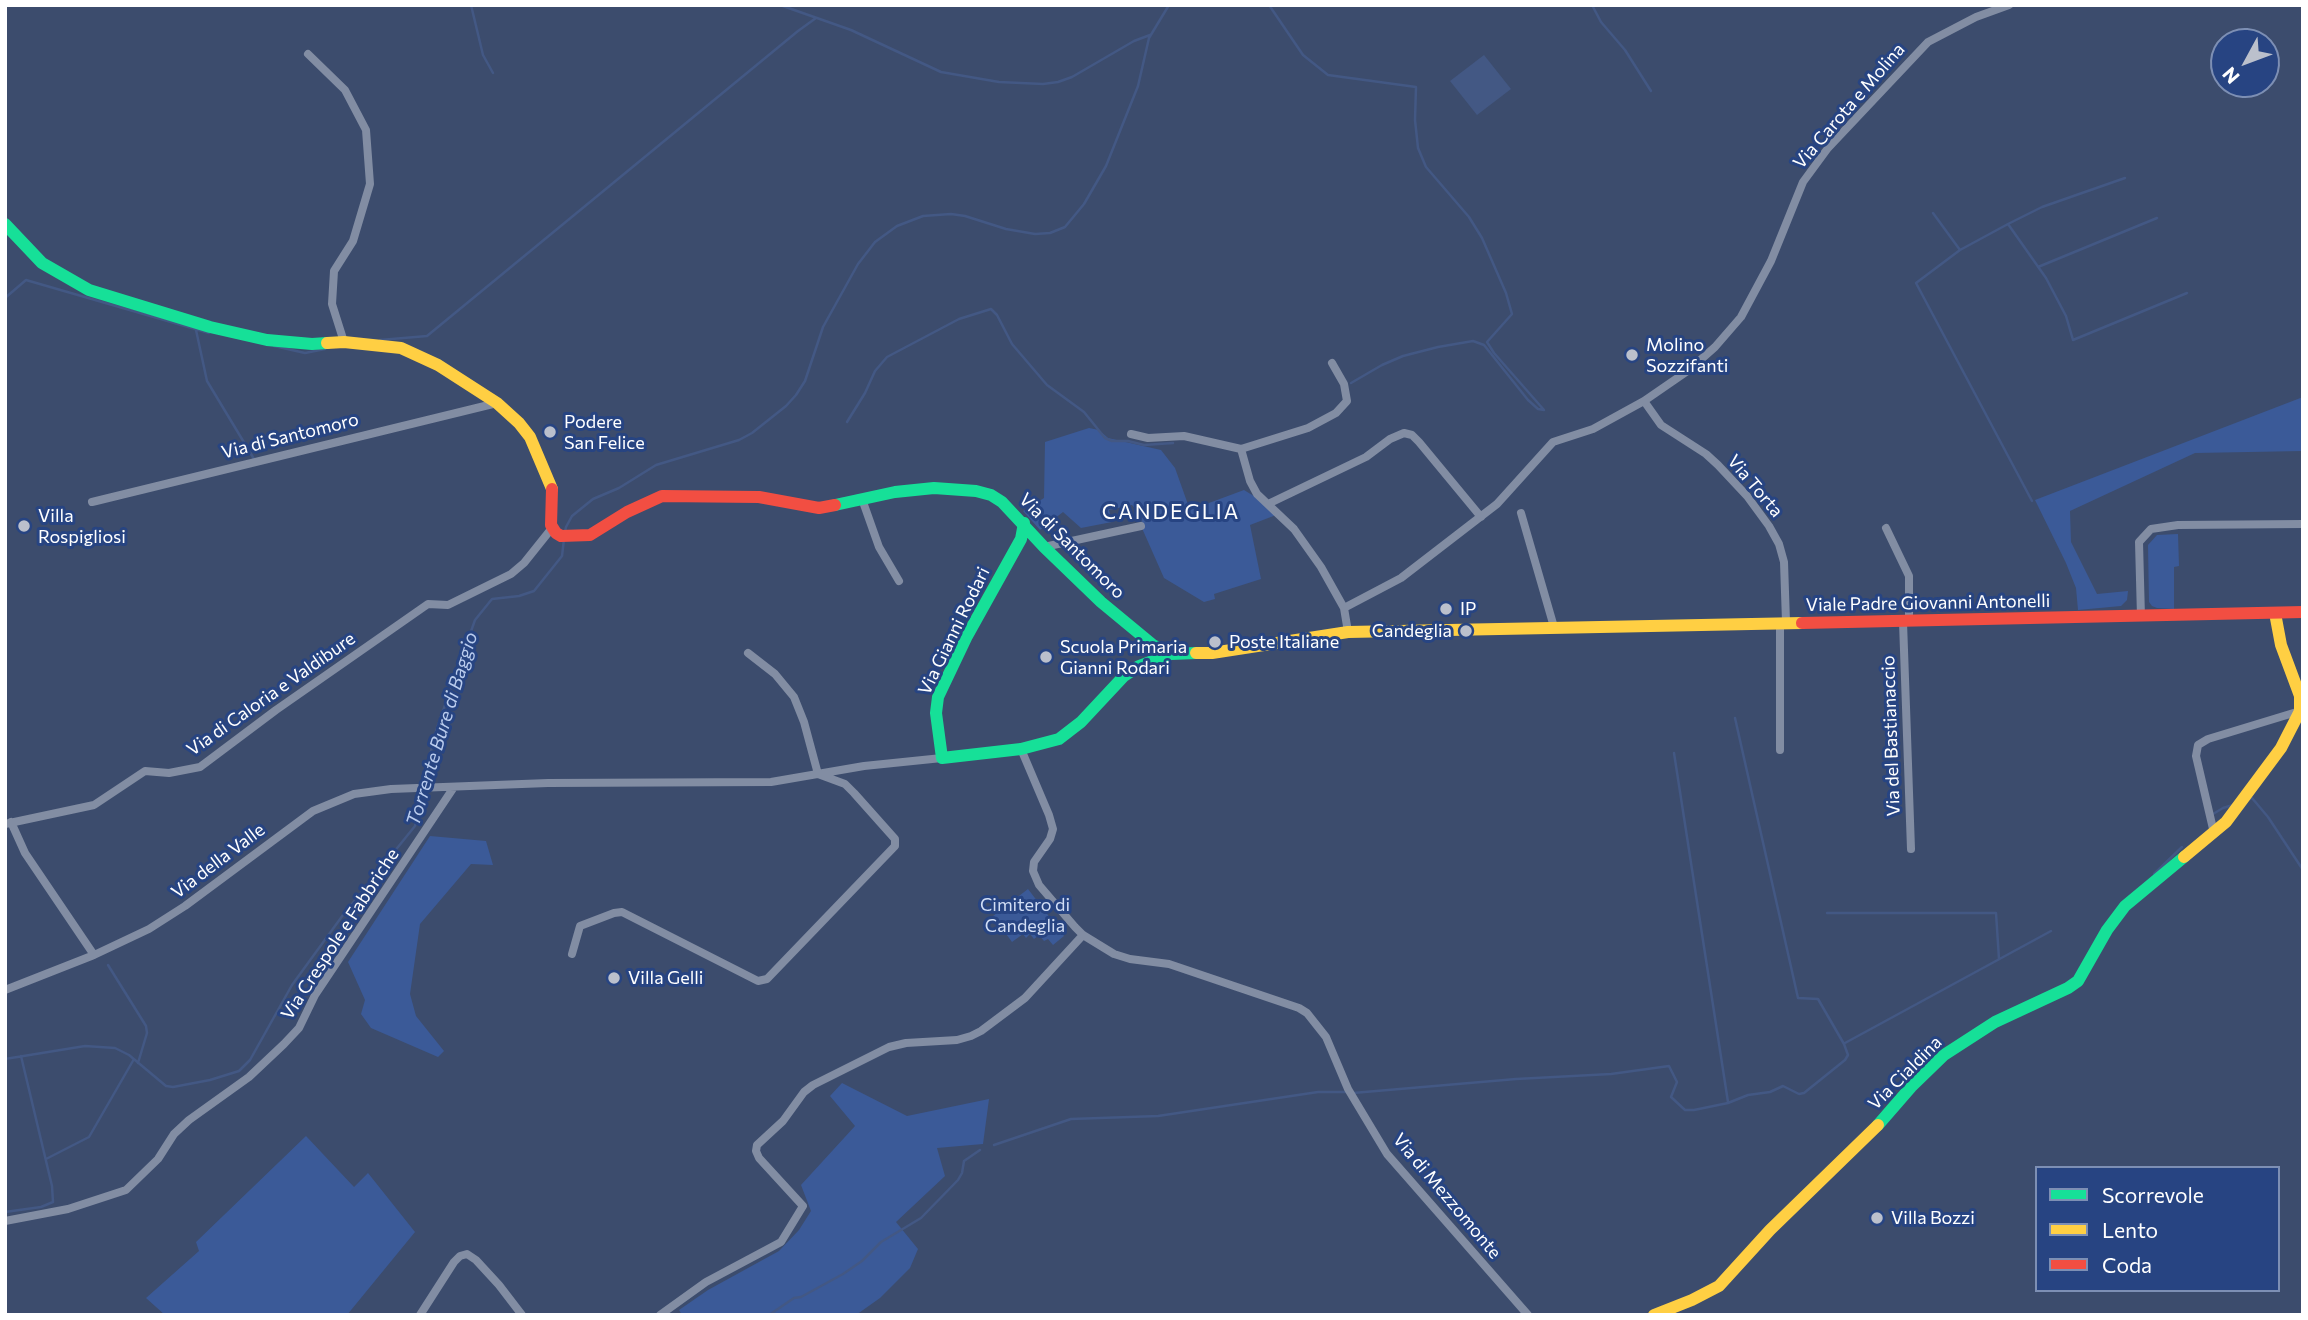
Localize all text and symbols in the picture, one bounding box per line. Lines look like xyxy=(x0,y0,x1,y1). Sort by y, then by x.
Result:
north arrow xyxy=(2210,28,2280,98)
street label: Via Carota e Molina xyxy=(1789,39,1909,173)
text: N xyxy=(2217,63,2244,89)
place label: Molino Sozzifanti xyxy=(1646,334,1728,376)
marker: Molino Sozzifanti xyxy=(1624,347,1640,363)
street label: Via di Santomoro xyxy=(219,409,361,463)
place label: Podere San Felice xyxy=(564,411,645,453)
marker: Podere San Felice xyxy=(542,424,558,440)
street label: Via Torta xyxy=(1723,450,1787,522)
street label: Via di Santomoro xyxy=(1015,489,1129,603)
district label: CANDEGLIA xyxy=(1103,499,1239,525)
place label: Villa Rospigliosi xyxy=(38,505,126,548)
marker: Villa Rospigliosi xyxy=(16,518,32,534)
street label: Via Gianni Rodari xyxy=(914,564,994,698)
street label: Viale Padre Giovanni Antonelli xyxy=(1806,590,2050,616)
place label: IP xyxy=(1460,598,1476,620)
marker: IP xyxy=(1438,601,1454,617)
place label: Candeglia xyxy=(1372,620,1452,642)
marker: Candeglia xyxy=(1458,623,1474,639)
street label: Via di Caloria e Valdibure xyxy=(183,628,359,760)
water label: Torrente Bure di Baggio xyxy=(402,629,482,829)
place label: Poste Italiane xyxy=(1229,631,1339,653)
marker: Poste Italiane xyxy=(1207,634,1223,650)
place label: Scuola Primaria Gianni Rodari xyxy=(1060,636,1187,678)
marker: Scuola Primaria Gianni Rodari xyxy=(1038,649,1054,665)
street label: Via del Bastianaccio xyxy=(1877,655,1905,817)
street label: Via della Valle xyxy=(167,819,269,903)
street label: Via Crespole e Fabbriche xyxy=(277,844,403,1024)
park label: Cimitero di Candeglia xyxy=(980,894,1070,936)
place label: Villa Gelli xyxy=(628,967,703,989)
marker: Villa Gelli xyxy=(606,970,622,986)
street label: Via Cialdina xyxy=(1864,1032,1946,1114)
street label: Via di Mezzomonte xyxy=(1388,1129,1506,1263)
legend xyxy=(2035,1166,2280,1292)
text: Scorrevole xyxy=(2102,1182,2204,1207)
place label: Villa Bozzi xyxy=(1891,1207,1975,1229)
marker: Villa Bozzi xyxy=(1869,1210,1885,1226)
text: Lento xyxy=(2102,1217,2158,1242)
text: Coda xyxy=(2102,1252,2152,1277)

